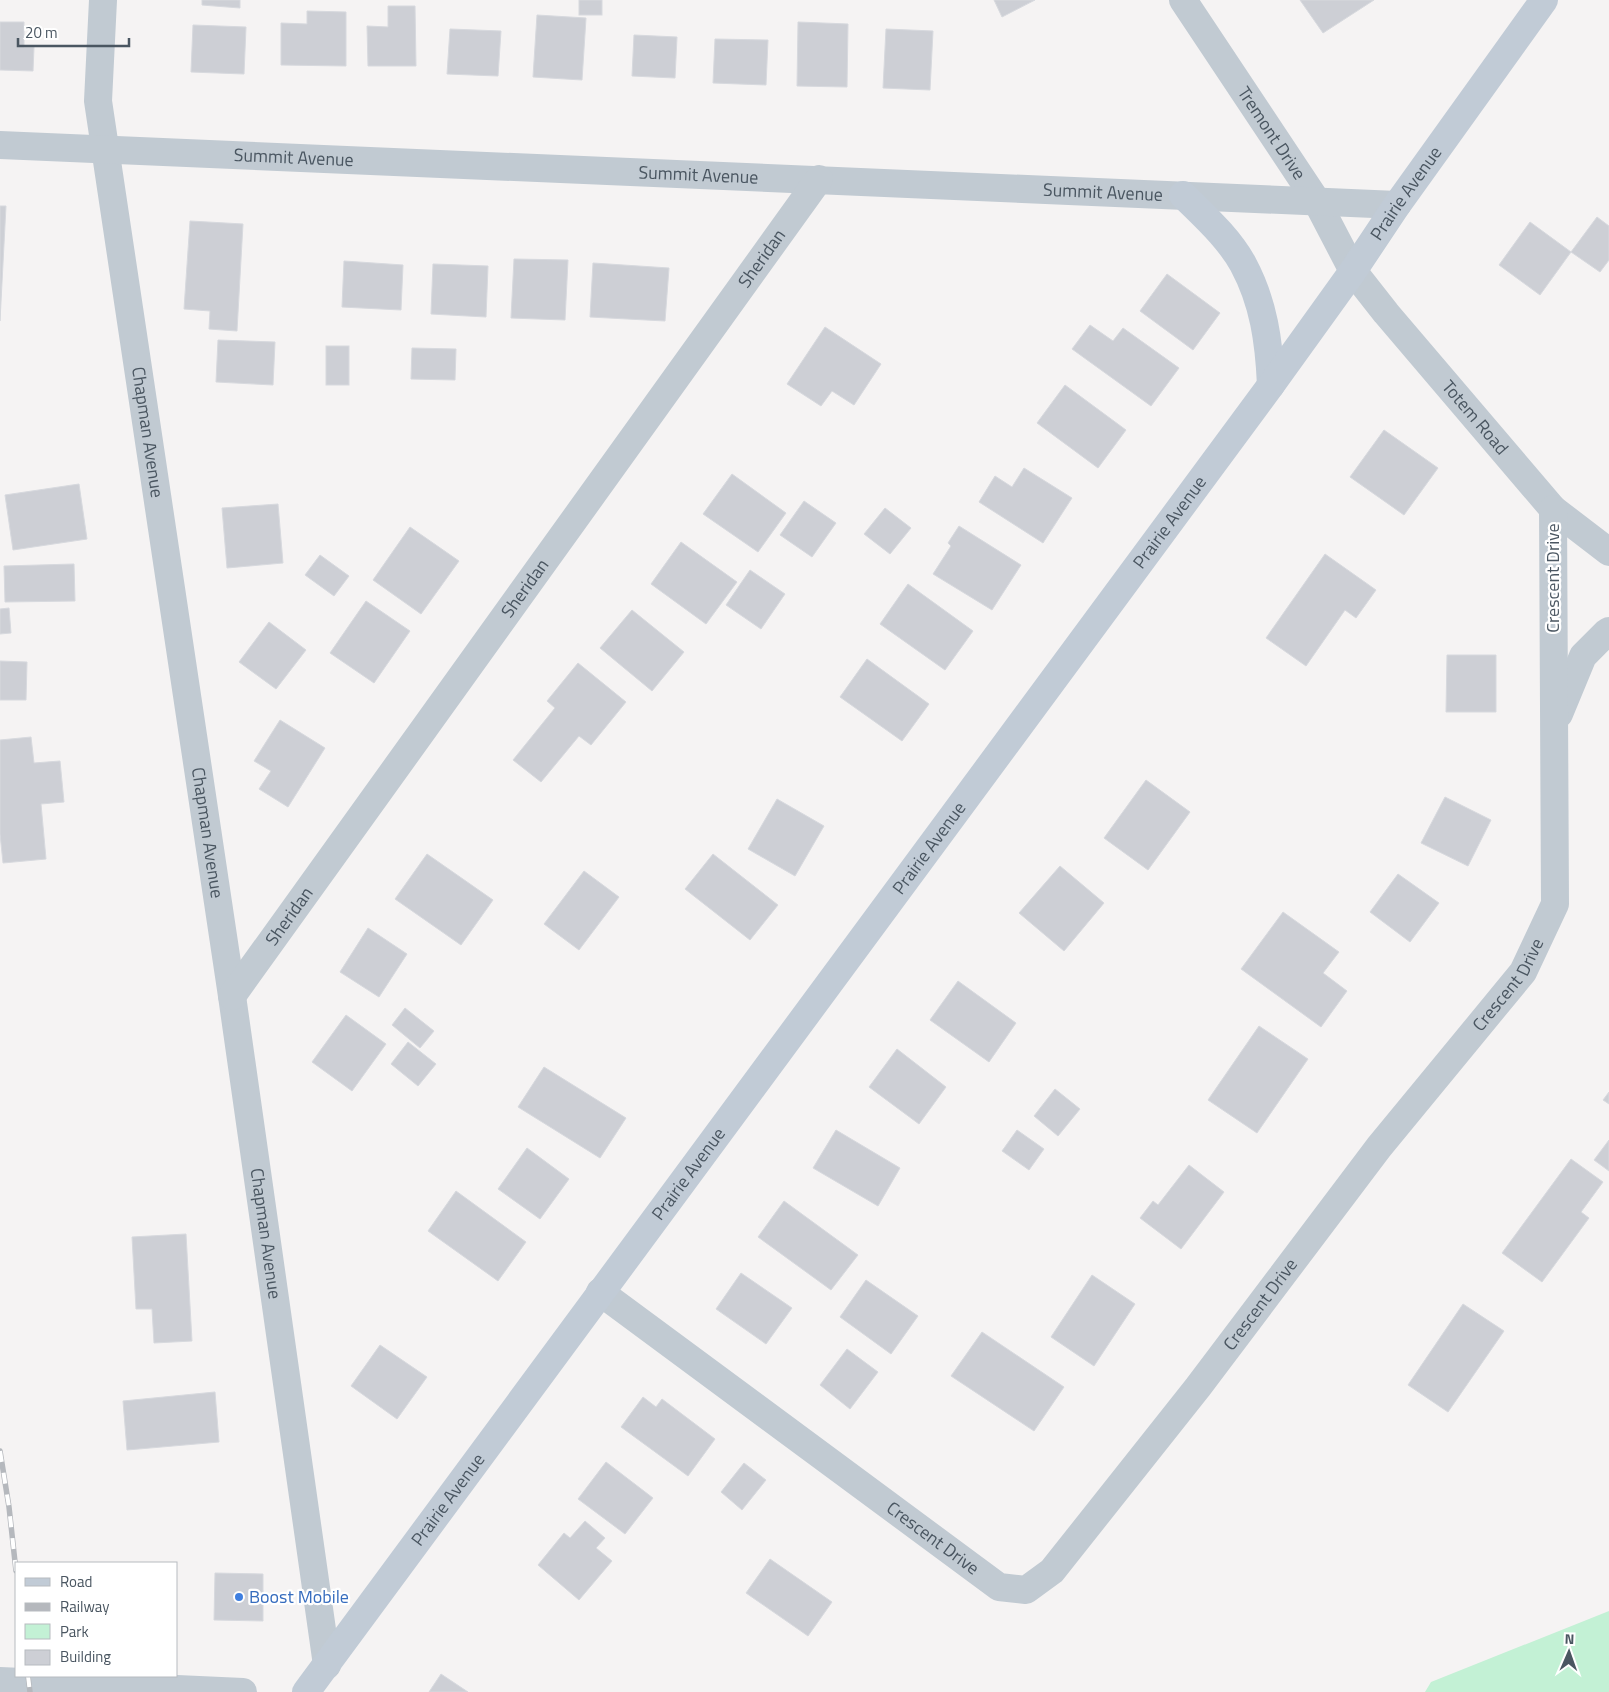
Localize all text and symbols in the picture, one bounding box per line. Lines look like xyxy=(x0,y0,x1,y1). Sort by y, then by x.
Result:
scale bar xyxy=(18,15,129,47)
text: 20 m xyxy=(25,21,58,44)
street label: Tremont Drive xyxy=(1231,81,1313,185)
street label: Prairie Avenue xyxy=(1363,140,1448,246)
street label: Summit Avenue xyxy=(233,141,354,173)
street label: Summit Avenue xyxy=(638,158,759,191)
street label: Summit Avenue xyxy=(1042,176,1164,208)
street label: Sheridan xyxy=(731,223,792,293)
street label: Chapman Avenue xyxy=(125,365,171,499)
street label: Totem Road xyxy=(1436,374,1515,461)
street label: Prairie Avenue xyxy=(1126,470,1213,574)
street label: Crescent Drive xyxy=(1539,523,1566,633)
street label: Sheridan xyxy=(494,553,555,623)
street label: Chapman Avenue xyxy=(185,765,231,900)
street label: Prairie Avenue xyxy=(885,796,972,900)
street label: Sheridan xyxy=(258,881,319,951)
street label: Crescent Drive xyxy=(1466,933,1550,1037)
street label: Prairie Avenue xyxy=(645,1122,731,1226)
street label: Chapman Avenue xyxy=(244,1166,289,1301)
street label: Crescent Drive xyxy=(1216,1252,1304,1356)
street label: Prairie Avenue xyxy=(404,1447,491,1551)
street label: Crescent Drive xyxy=(881,1494,985,1581)
legend xyxy=(15,1562,178,1677)
text: Road xyxy=(60,1570,92,1593)
place label: Boost Mobile xyxy=(249,1583,349,1610)
marker: Boost Mobile xyxy=(233,1591,245,1603)
text: Railway xyxy=(60,1595,110,1618)
text: Park xyxy=(60,1620,89,1643)
north arrow xyxy=(1544,1627,1594,1677)
text: N xyxy=(1564,1628,1575,1649)
text: Building xyxy=(60,1645,111,1668)

